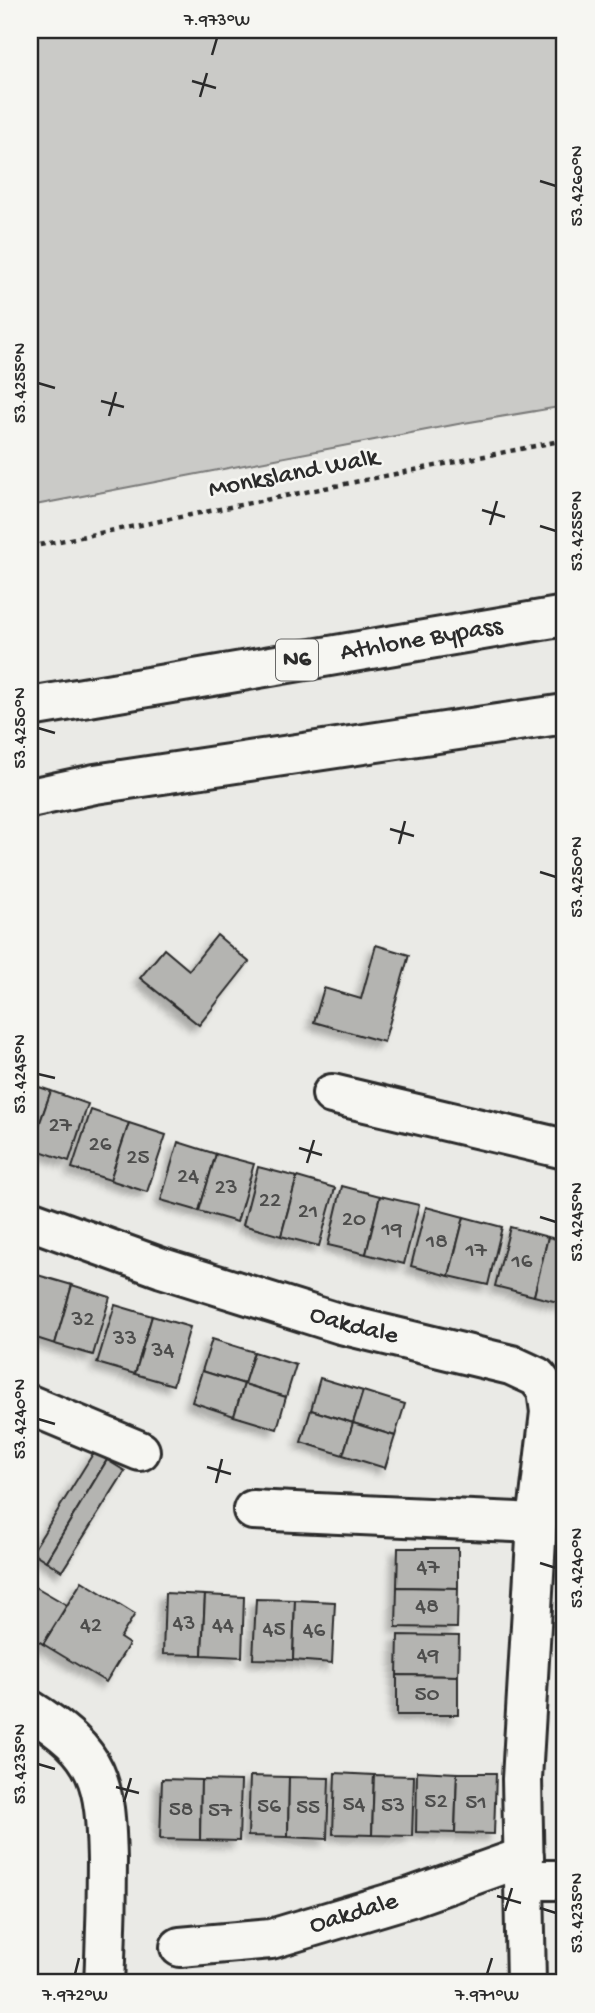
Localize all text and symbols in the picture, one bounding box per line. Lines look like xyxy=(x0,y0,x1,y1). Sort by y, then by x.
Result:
text: 7.973°W xyxy=(183,11,250,32)
text: 53.4260°N xyxy=(568,146,589,227)
text: 53.4255°N xyxy=(11,343,32,423)
street label: Monksland Walk xyxy=(206,443,384,507)
text: 53.4255°N xyxy=(568,491,589,571)
street label: Athlone Bypass xyxy=(338,611,506,669)
road number: N6 xyxy=(276,640,318,680)
text: 53.4250°N xyxy=(11,687,32,769)
text: 53.4250°N xyxy=(568,836,589,918)
text: 53.4245°N xyxy=(11,1034,32,1114)
house number: 27 xyxy=(48,1113,73,1140)
house number: 26 xyxy=(89,1132,112,1159)
house number: 25 xyxy=(126,1145,150,1172)
house number: 24 xyxy=(177,1164,199,1191)
house number: 23 xyxy=(214,1175,238,1202)
text: 53.4245°N xyxy=(568,1182,589,1262)
house number: 22 xyxy=(259,1188,281,1215)
house number: 21 xyxy=(298,1199,318,1226)
house number: 20 xyxy=(342,1207,366,1234)
house number: 19 xyxy=(381,1217,403,1244)
house number: 18 xyxy=(425,1229,448,1256)
house number: 17 xyxy=(464,1238,488,1265)
house number: 16 xyxy=(511,1249,533,1276)
street label: Oakdale xyxy=(306,1300,402,1353)
house number: 32 xyxy=(70,1307,95,1334)
house number: 33 xyxy=(112,1326,137,1353)
house number: 34 xyxy=(151,1338,175,1365)
text: 53.4240°N xyxy=(11,1379,32,1459)
text: 53.4240°N xyxy=(568,1528,589,1608)
house number: 47 xyxy=(417,1555,440,1582)
house number: 48 xyxy=(415,1594,439,1621)
house number: 43 xyxy=(173,1611,195,1638)
house number: 42 xyxy=(80,1613,102,1640)
house number: 44 xyxy=(212,1613,234,1640)
house number: 45 xyxy=(263,1617,285,1644)
house number: 46 xyxy=(303,1618,326,1645)
house number: 49 xyxy=(417,1643,440,1670)
house number: 50 xyxy=(414,1682,440,1709)
text: 53.4235°N xyxy=(11,1724,32,1804)
house number: 52 xyxy=(424,1789,448,1816)
house number: 51 xyxy=(465,1790,487,1817)
house number: 54 xyxy=(343,1792,366,1819)
house number: 53 xyxy=(381,1793,405,1820)
house number: 56 xyxy=(257,1794,281,1821)
house number: 55 xyxy=(296,1795,320,1822)
house number: 58 xyxy=(169,1797,193,1824)
house number: 57 xyxy=(208,1798,233,1825)
text: 53.4235°N xyxy=(568,1873,589,1953)
street label: Oakdale xyxy=(306,1886,402,1942)
text: 7.972°W xyxy=(41,1986,108,2007)
text: 7.971°W xyxy=(454,1986,519,2007)

